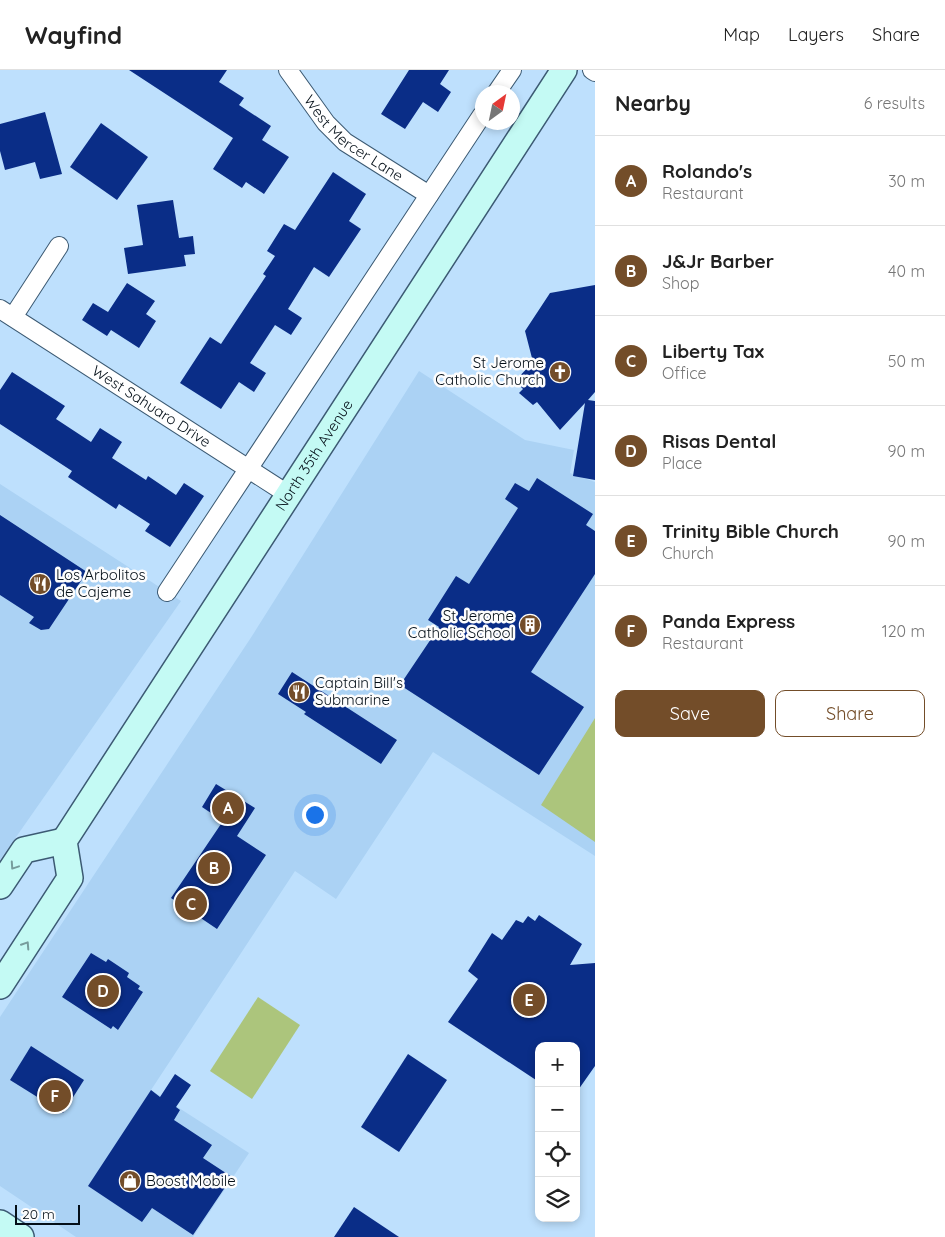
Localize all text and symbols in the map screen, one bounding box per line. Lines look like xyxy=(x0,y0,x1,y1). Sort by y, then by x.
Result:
text: Wayfind xyxy=(25,20,122,50)
text: Map xyxy=(723,23,760,46)
text: Layers xyxy=(788,23,844,46)
text: Share xyxy=(872,23,920,46)
north arrow xyxy=(475,85,520,130)
text: Nearby xyxy=(615,90,691,116)
street label: West Mercer Lane xyxy=(300,91,407,185)
text: 6 results xyxy=(864,93,925,113)
text: Rolando's xyxy=(662,159,752,183)
text: A xyxy=(626,171,636,191)
text: 30 m xyxy=(888,171,925,191)
text: Restaurant xyxy=(662,183,744,203)
text: J&Jr Barber xyxy=(662,249,774,273)
text: B xyxy=(626,261,636,281)
text: 40 m xyxy=(888,261,925,281)
text: Shop xyxy=(662,273,699,293)
text: Liberty Tax xyxy=(662,339,764,363)
text: C xyxy=(626,351,636,371)
text: 50 m xyxy=(888,351,925,371)
place label: St Jerome Catholic Church xyxy=(435,353,544,389)
church icon: St Jerome Catholic Church xyxy=(548,360,572,384)
street label: West Sahuaro Drive xyxy=(89,361,215,451)
text: Office xyxy=(662,363,707,383)
street label: North 35th Avenue xyxy=(271,396,357,514)
text: Risas Dental xyxy=(662,429,776,453)
text: D xyxy=(625,441,637,461)
text: 90 m xyxy=(888,441,925,461)
text: Place xyxy=(662,453,702,473)
text: Trinity Bible Church xyxy=(662,519,839,543)
text: E xyxy=(626,531,636,551)
text: 90 m xyxy=(888,531,925,551)
text: Church xyxy=(662,543,714,563)
place label: Los Arbolitos de Cajeme xyxy=(56,565,146,601)
restaurant icon: Los Arbolitos de Cajeme xyxy=(28,572,52,596)
place label: St Jerome Catholic School xyxy=(408,606,514,642)
text: Panda Express xyxy=(662,609,795,633)
building icon: St Jerome Catholic School xyxy=(518,613,542,637)
text: F xyxy=(627,621,636,641)
text: 120 m xyxy=(882,621,925,641)
text: Restaurant xyxy=(662,633,744,653)
place label: Captain Bill's Submarine xyxy=(315,673,403,709)
restaurant icon: Captain Bill's Submarine xyxy=(287,680,311,704)
button: Save xyxy=(615,690,765,737)
button: Share xyxy=(775,690,925,737)
pin: A xyxy=(212,789,244,827)
your location xyxy=(302,802,328,828)
pin: B xyxy=(198,849,230,887)
one-way arrow xyxy=(11,860,20,869)
pin: C xyxy=(175,885,207,923)
one-way arrow xyxy=(20,942,30,951)
pin: D xyxy=(87,972,119,1010)
pin: E xyxy=(513,981,545,1019)
map controls xyxy=(535,1042,580,1222)
button: + xyxy=(535,1042,580,1087)
pin: F xyxy=(39,1077,71,1115)
button: − xyxy=(535,1087,580,1132)
button: locate xyxy=(535,1132,580,1177)
shop icon: Boost Mobile xyxy=(118,1169,142,1193)
place label: Boost Mobile xyxy=(146,1171,236,1190)
button: layers xyxy=(535,1177,580,1222)
scale bar xyxy=(15,1202,80,1225)
text: 20 m xyxy=(22,1205,55,1223)

